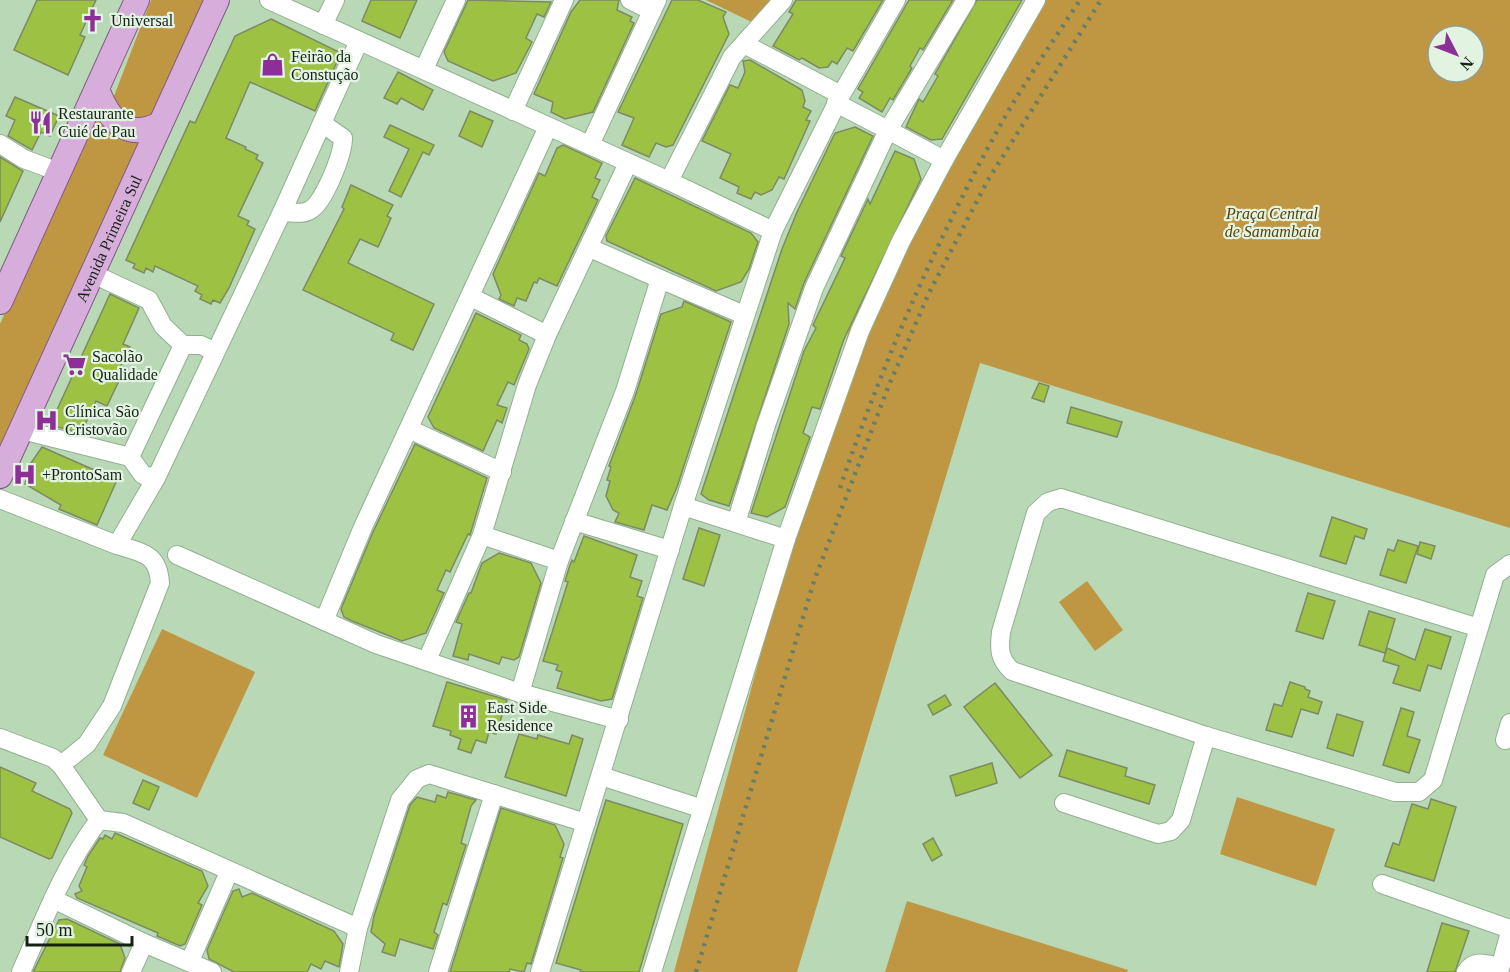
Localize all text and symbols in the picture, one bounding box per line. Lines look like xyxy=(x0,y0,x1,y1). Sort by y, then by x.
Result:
church icon: Universal xyxy=(80,7,106,33)
place label: Universal xyxy=(111,12,174,29)
north arrow xyxy=(1426,24,1486,84)
place label: Feirão da Constução xyxy=(291,48,359,84)
shop icon: Feirão da Constução xyxy=(260,52,286,78)
text: N xyxy=(1456,54,1477,74)
place label: Restaurante Cuié de Pau xyxy=(58,105,135,140)
restaurant icon: Restaurante Cuié de Pau xyxy=(27,109,53,135)
street label: Avenida Primeira Sul xyxy=(72,172,145,305)
park label: Praça Central de Samambaia xyxy=(1225,205,1319,240)
place label: Sacolão Qualidade xyxy=(92,348,158,383)
supermarket icon: Sacolão Qualidade xyxy=(61,352,87,378)
place label: Clínica São Cristovão xyxy=(65,403,139,438)
hospital icon: Clínica São Cristovão xyxy=(34,407,60,433)
hospital icon: +ProntoSam xyxy=(11,461,37,487)
place label: +ProntoSam xyxy=(42,466,123,483)
place label: East Side Residence xyxy=(487,699,553,734)
building icon: East Side Residence xyxy=(456,703,482,729)
scale bar xyxy=(27,909,132,947)
text: 50 m xyxy=(36,920,73,940)

